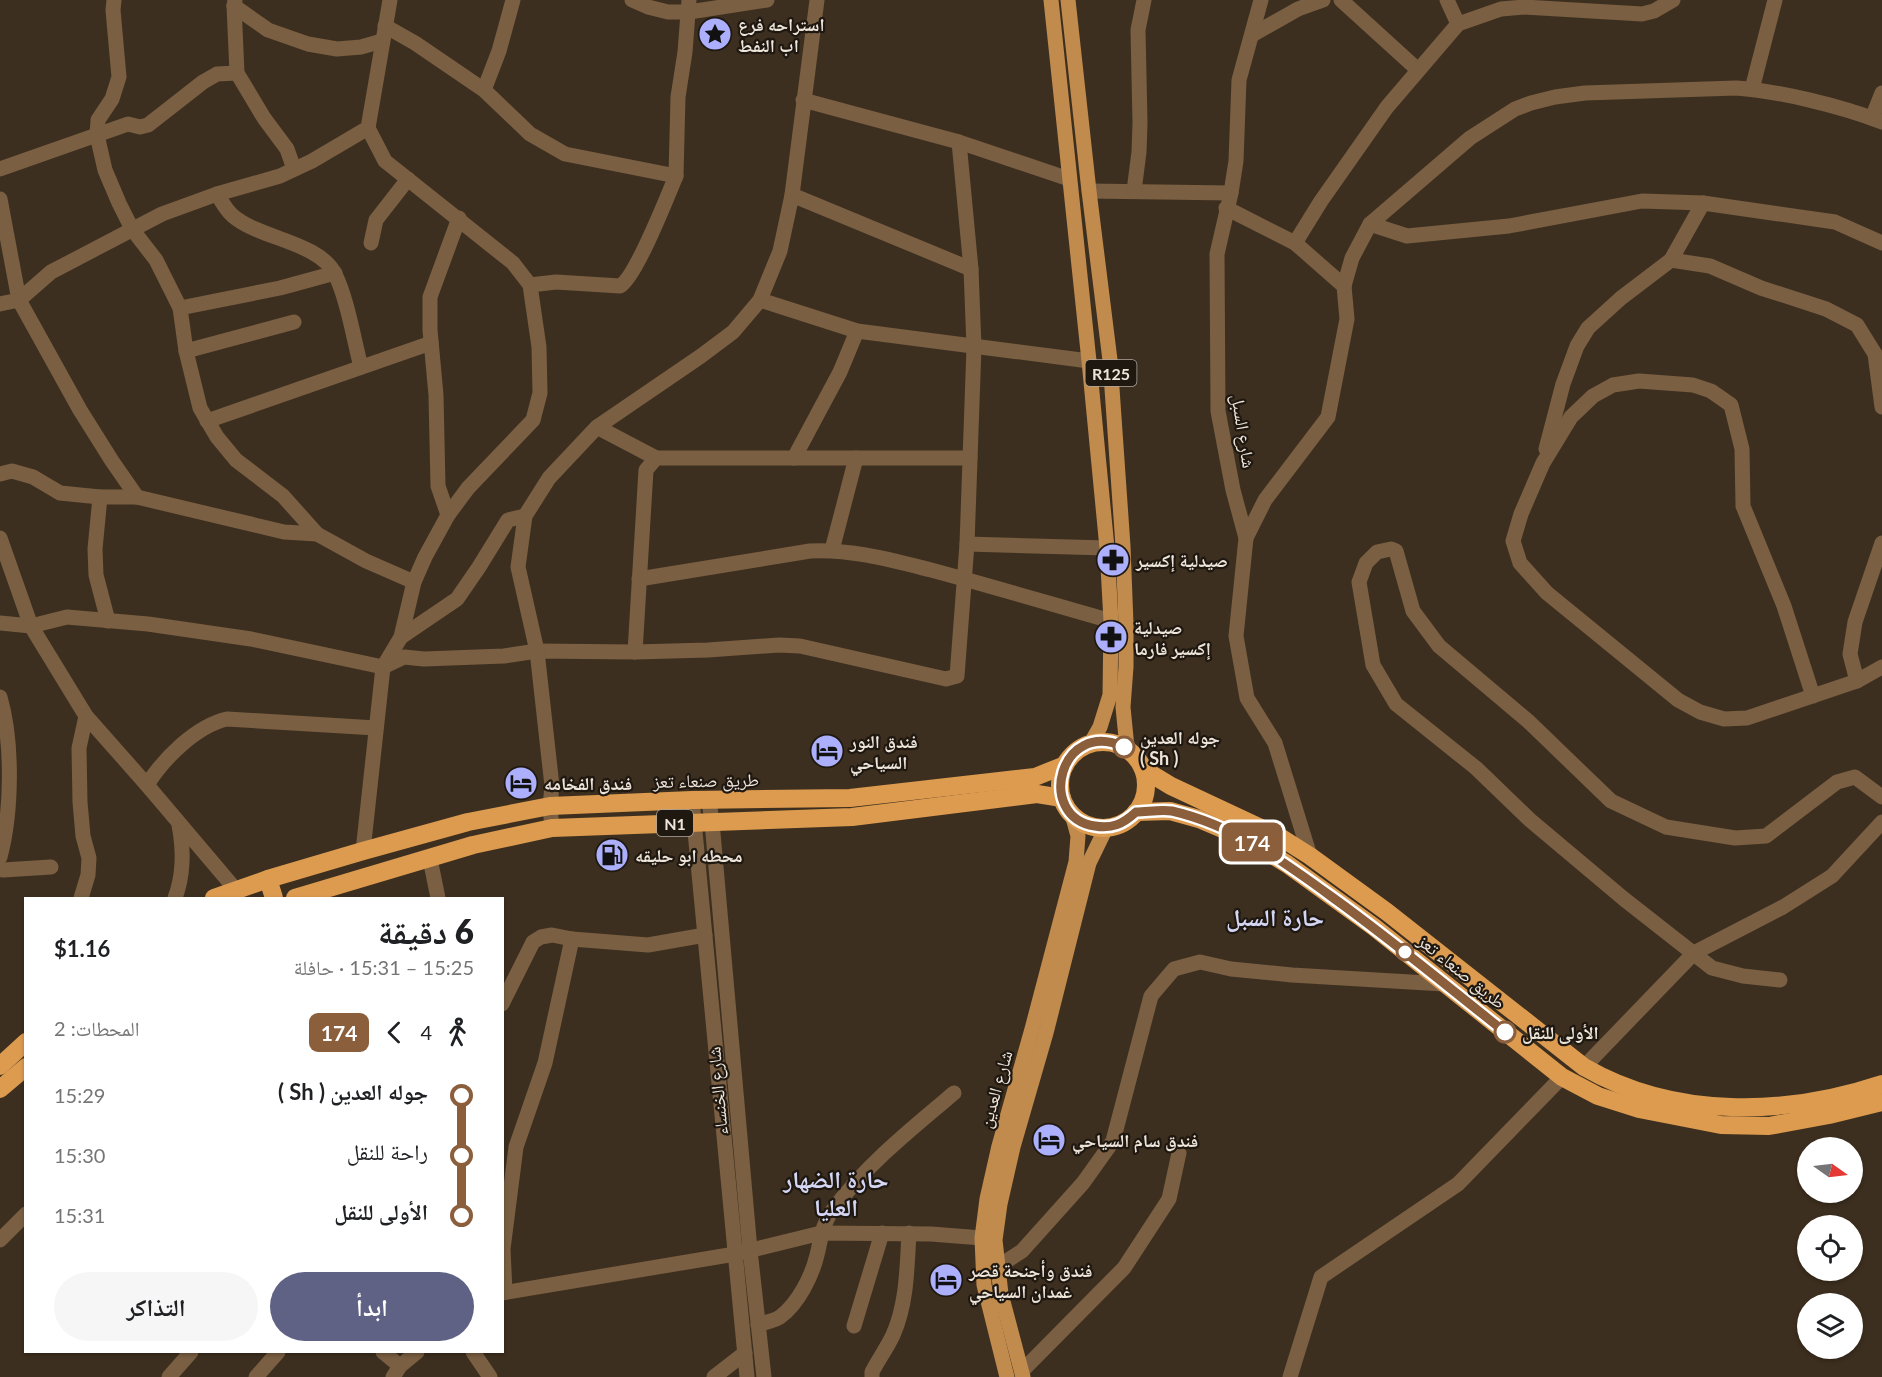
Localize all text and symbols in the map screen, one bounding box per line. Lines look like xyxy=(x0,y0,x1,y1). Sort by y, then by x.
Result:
place label: استراحه فرع اب النفط xyxy=(738,13,825,57)
place icon: استراحه فرع اب النفط xyxy=(697,16,733,52)
road number: R125 xyxy=(1086,360,1136,386)
street label: شارع السبل xyxy=(1226,392,1261,470)
pharmacy icon: صيدلية إكسير xyxy=(1095,542,1131,578)
place label: صيدلية إكسير xyxy=(1135,549,1228,572)
place label: صيدلية إكسير فارما xyxy=(1134,616,1211,660)
pharmacy icon: صيدلية إكسير فارما xyxy=(1093,619,1129,655)
place label: جوله العدين ( Sh ) xyxy=(1140,726,1220,769)
place label: فندق النور السياحي xyxy=(849,730,918,777)
hotel icon: فندق النور السياحي xyxy=(809,733,845,769)
marker: جوله العدين ( Sh ) xyxy=(1113,736,1135,758)
hotel icon: فندق الفخامه xyxy=(503,765,539,801)
street label: طريق صنعاء تعز xyxy=(652,768,759,793)
place label: فندق الفخامه xyxy=(544,772,632,795)
road number: N1 xyxy=(657,810,693,836)
line badge: 174 xyxy=(1218,822,1286,862)
text: 174 xyxy=(1234,830,1270,855)
fuel station icon: محطه ابو حليقه xyxy=(594,837,630,873)
place label: محطه ابو حليقه xyxy=(635,844,742,867)
district label: حارة السبل xyxy=(1226,902,1324,932)
text: 6 دقيقة xyxy=(378,911,474,951)
street label: طريق صنعاء تعز xyxy=(1412,928,1510,1014)
text: $1.16 xyxy=(54,935,110,962)
unlabelled marker xyxy=(1396,943,1414,961)
text: 15:25 – 15:31 · حافلة xyxy=(294,955,474,979)
text: المحطات: 2 xyxy=(54,1016,139,1040)
icon: back xyxy=(378,1016,411,1049)
icon: walk xyxy=(441,1016,474,1049)
text: 174 xyxy=(321,1020,357,1045)
text: 4 xyxy=(420,1020,432,1044)
marker: الأولى للنقل xyxy=(1494,1021,1516,1043)
place label: الأولى للنقل xyxy=(1522,1021,1599,1044)
street label: شارع الخنساء xyxy=(702,1046,733,1136)
street label: شارع العدين xyxy=(973,1048,1018,1131)
text: جوله العدين ( Sh ) xyxy=(278,1078,428,1105)
text: 15:29 xyxy=(54,1083,105,1107)
hotel icon: فندق سام السياحي xyxy=(1031,1122,1067,1158)
place label: فندق سام السياحي xyxy=(1072,1129,1198,1155)
north arrow xyxy=(1797,1137,1863,1203)
map controls xyxy=(1797,1137,1863,1359)
text: راحة للنقل xyxy=(347,1138,428,1165)
text: 15:30 xyxy=(54,1143,105,1167)
district label: حارة الضهار العليا xyxy=(782,1164,889,1221)
text: الأولى للنقل xyxy=(334,1198,428,1225)
text: 15:31 xyxy=(54,1203,105,1227)
button: locate xyxy=(1797,1215,1863,1281)
place label: فندق وأجنحة قصر غمدان السياحي xyxy=(968,1259,1092,1306)
hotel icon: فندق وأجنحة قصر غمدان السياحي xyxy=(928,1262,964,1298)
button: التذاكر xyxy=(54,1272,258,1341)
button: ابدأ xyxy=(270,1272,474,1341)
button: layers xyxy=(1797,1293,1863,1359)

